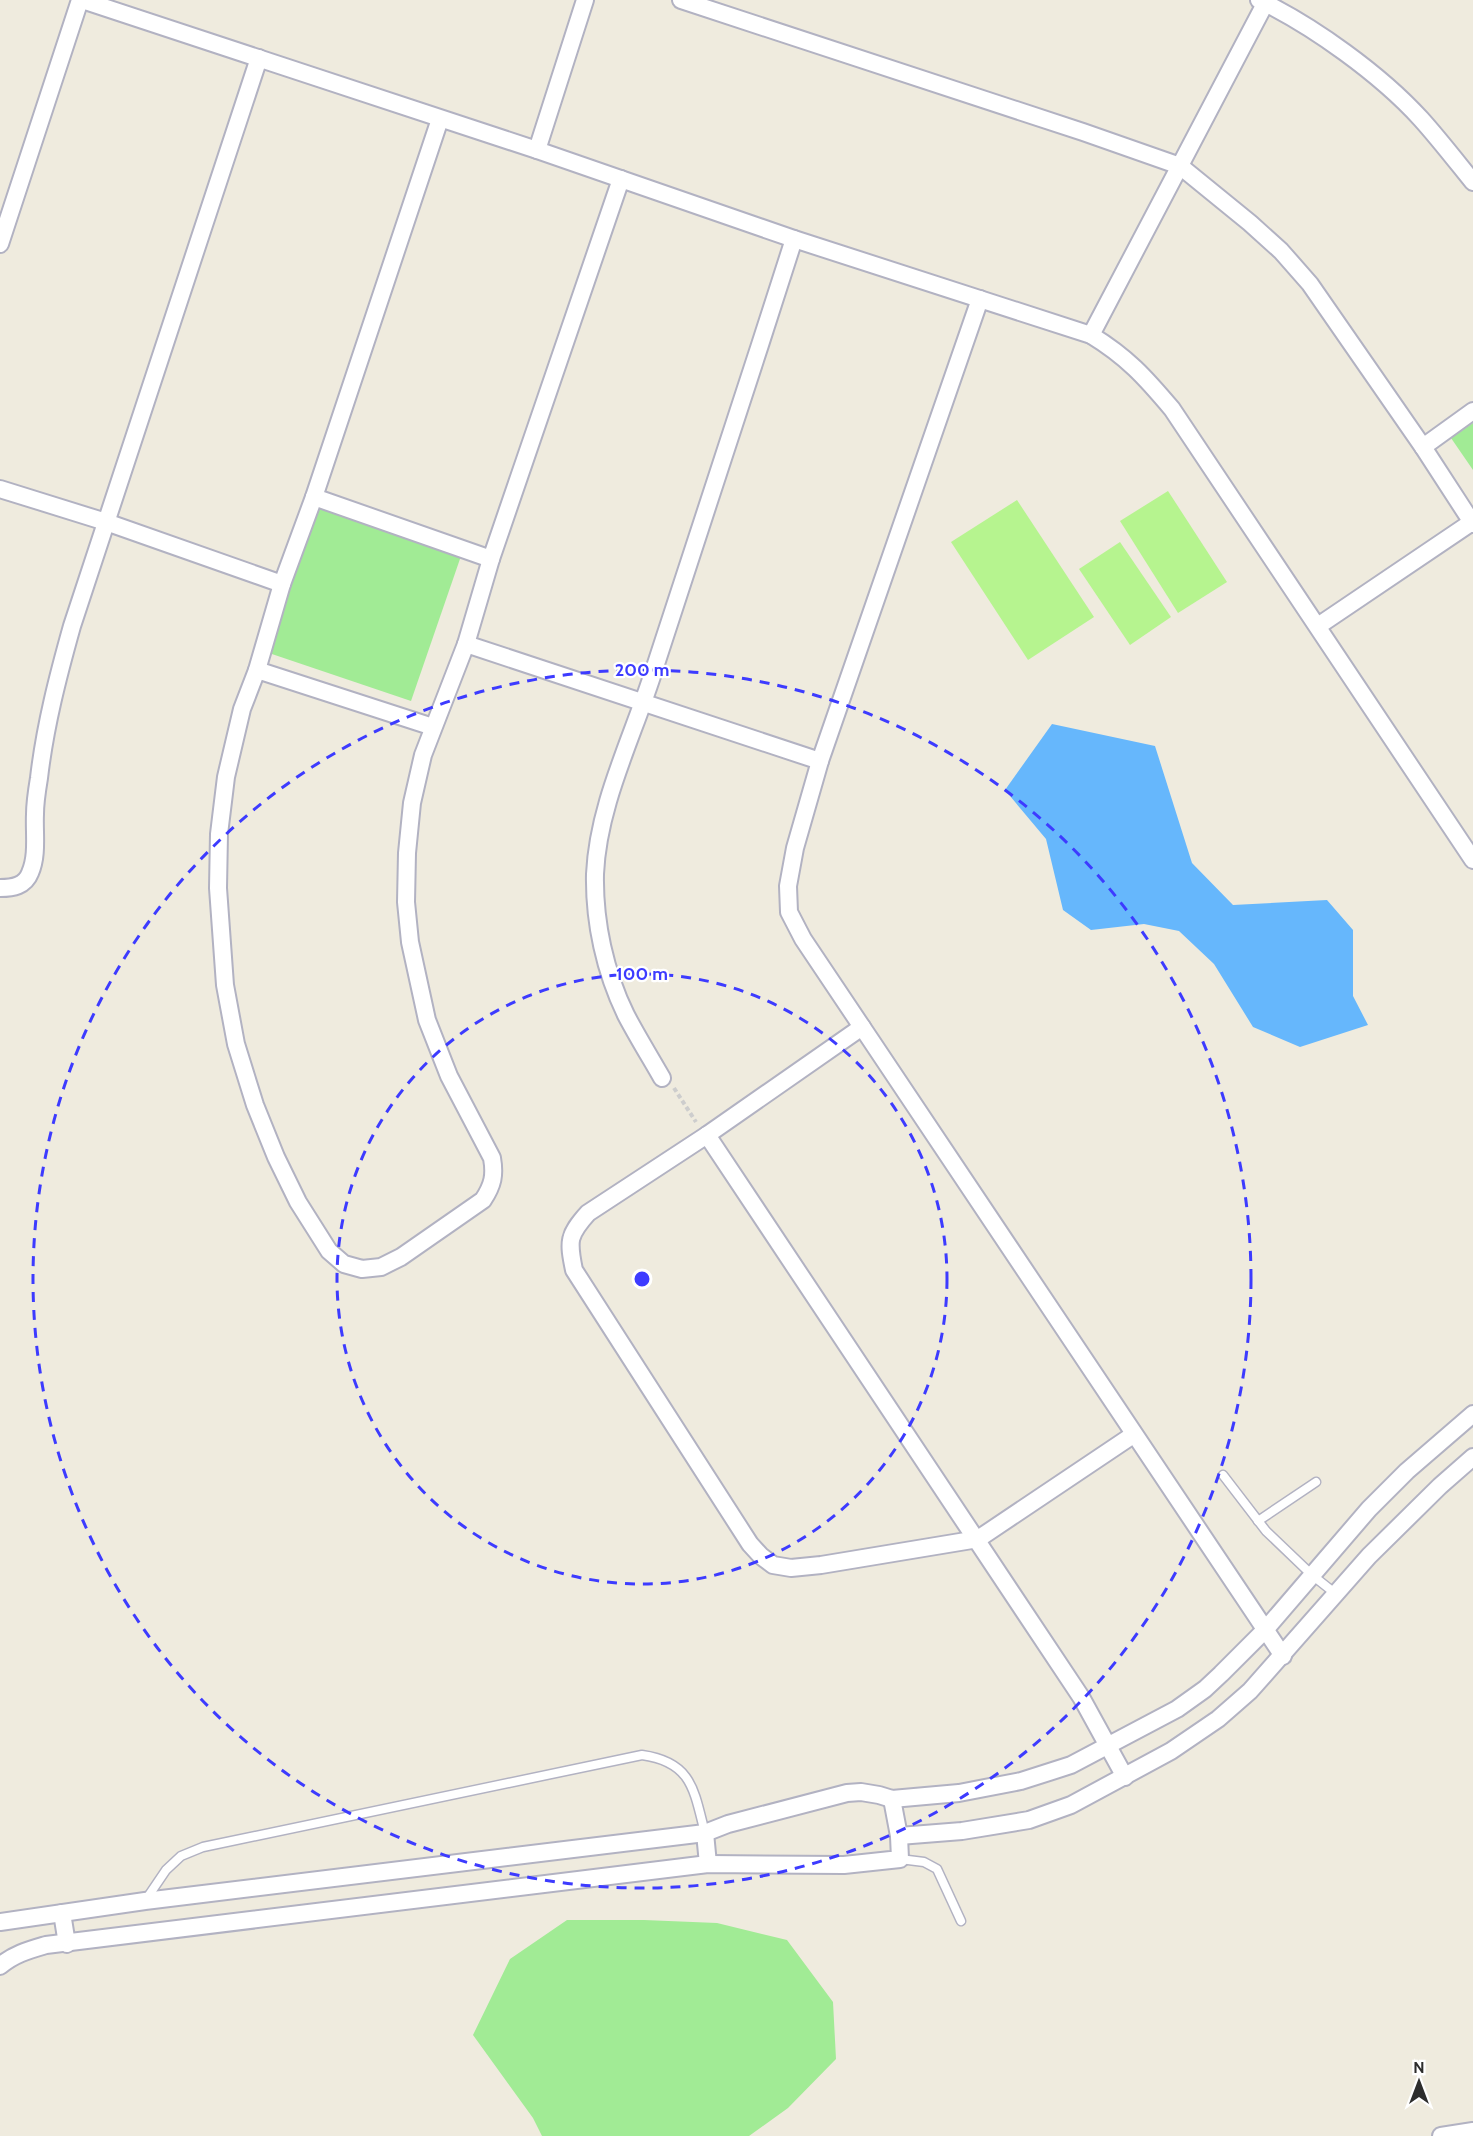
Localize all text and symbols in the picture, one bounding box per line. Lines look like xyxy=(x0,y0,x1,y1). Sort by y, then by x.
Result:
text: 200 m xyxy=(615,659,669,681)
text: 100 m xyxy=(616,963,668,985)
centre of rings xyxy=(632,1269,652,1289)
north arrow xyxy=(1389,2052,1449,2112)
text: N xyxy=(1413,2058,1425,2077)

